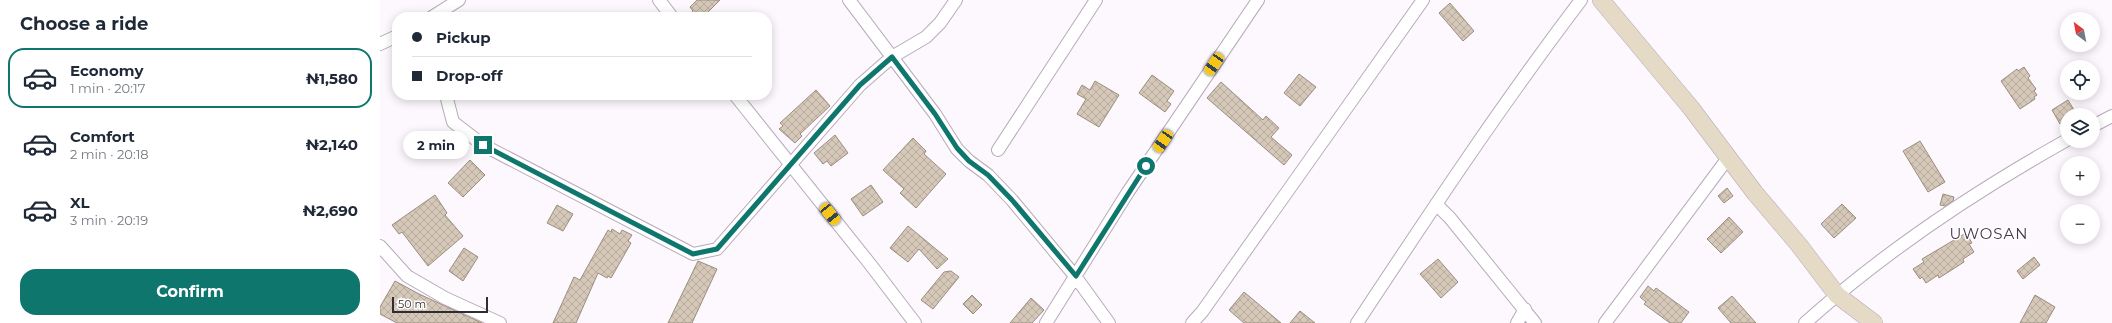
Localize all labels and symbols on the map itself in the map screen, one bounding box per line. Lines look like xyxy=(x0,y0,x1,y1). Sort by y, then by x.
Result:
north arrow xyxy=(2060,12,2100,52)
car xyxy=(1202,51,1226,77)
car xyxy=(1151,128,1175,154)
callout: 2 min xyxy=(403,131,469,159)
route end xyxy=(474,136,492,154)
route start xyxy=(1137,157,1155,175)
car xyxy=(818,201,842,227)
district label: UWOSAN xyxy=(1950,224,2029,243)
scale bar xyxy=(392,295,488,314)

